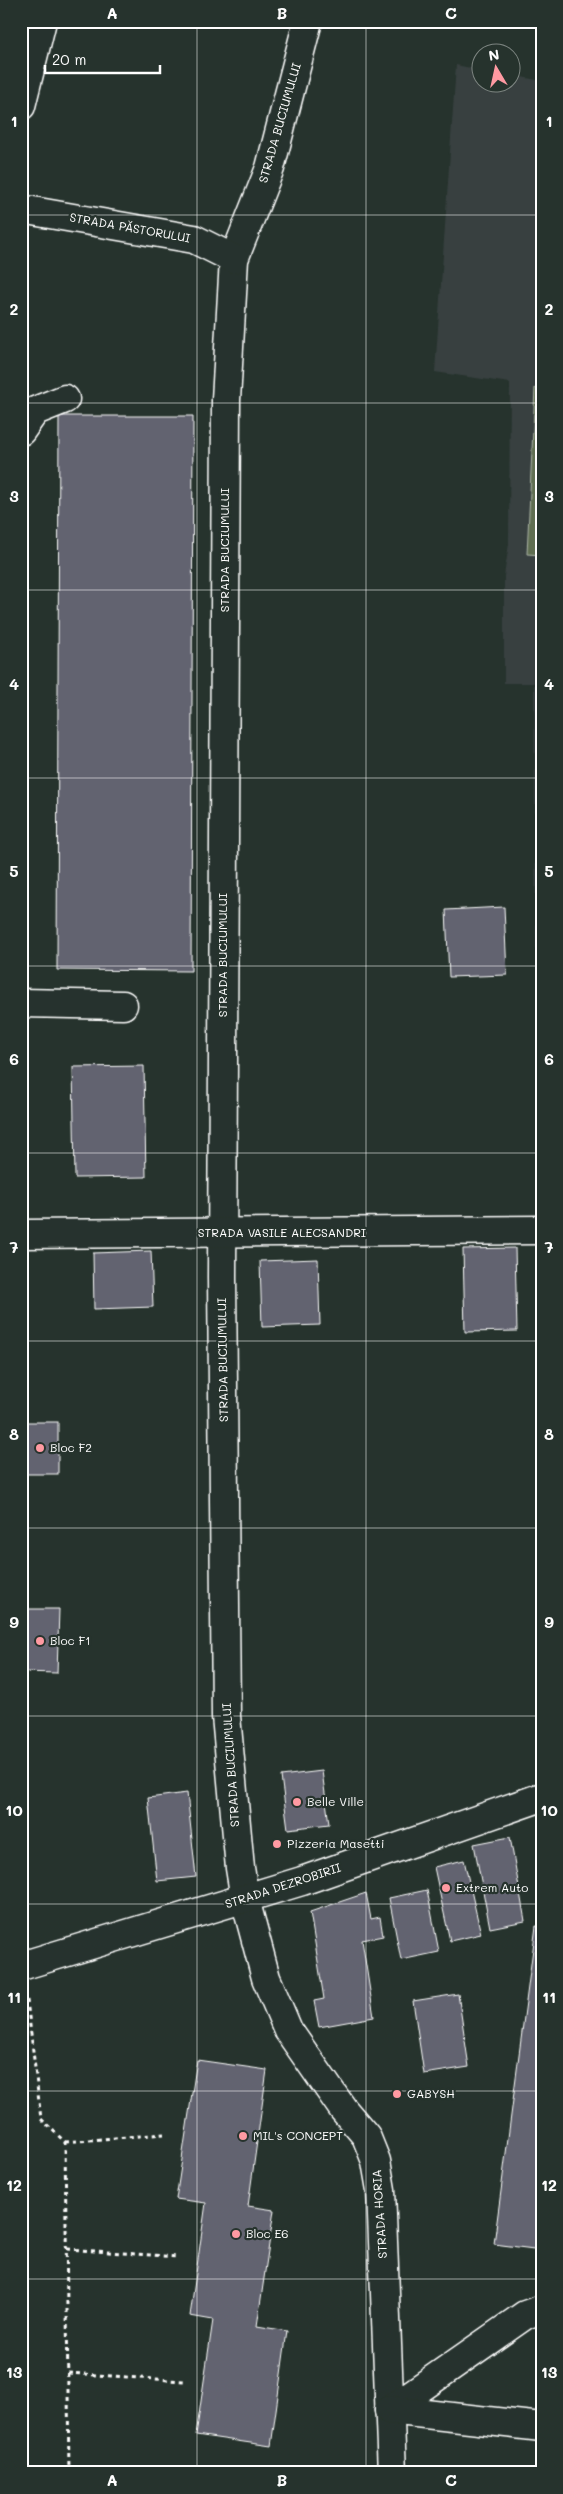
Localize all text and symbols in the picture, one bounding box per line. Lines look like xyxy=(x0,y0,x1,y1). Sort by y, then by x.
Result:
text: A xyxy=(106,2,118,23)
text: B xyxy=(277,2,287,23)
text: C xyxy=(445,2,457,23)
scale bar xyxy=(45,42,160,74)
north arrow xyxy=(470,42,520,92)
text: N xyxy=(487,44,501,65)
text: 20 m xyxy=(52,49,86,69)
street label: STRADA BUCIUMULUI xyxy=(254,61,304,185)
text: 1 xyxy=(10,110,18,131)
text: 1 xyxy=(545,110,553,131)
street label: STRADA PĂSTORULUI xyxy=(69,209,192,246)
text: 2 xyxy=(10,298,19,319)
text: 2 xyxy=(545,298,554,319)
text: 3 xyxy=(9,485,19,506)
text: 3 xyxy=(544,485,554,506)
street label: STRADA BUCIUMULUI xyxy=(216,488,232,612)
text: 4 xyxy=(9,673,19,694)
text: 4 xyxy=(544,673,554,694)
text: 5 xyxy=(9,860,19,881)
text: 5 xyxy=(544,860,554,881)
street label: STRADA BUCIUMULUI xyxy=(214,893,230,1017)
text: 6 xyxy=(9,1048,19,1069)
text: 6 xyxy=(544,1048,554,1069)
street label: STRADA VASILE ALECSANDRI xyxy=(198,1224,366,1240)
text: 7 xyxy=(10,1236,19,1257)
text: 7 xyxy=(545,1236,554,1257)
street label: STRADA BUCIUMULUI xyxy=(213,1298,231,1422)
text: 8 xyxy=(9,1423,19,1444)
text: 8 xyxy=(544,1423,554,1444)
place label: Bloc F2 xyxy=(50,1439,92,1455)
marker: Bloc F2 xyxy=(34,1442,46,1454)
text: 9 xyxy=(9,1611,19,1632)
text: 9 xyxy=(544,1611,554,1632)
place label: Bloc F1 xyxy=(50,1632,91,1648)
marker: Bloc F1 xyxy=(34,1635,46,1647)
street label: STRADA BUCIUMULUI xyxy=(218,1703,242,1828)
place label: Belle Ville xyxy=(307,1793,364,1809)
marker: Belle Ville xyxy=(291,1796,303,1808)
text: 10 xyxy=(5,1799,23,1820)
text: 10 xyxy=(540,1799,558,1820)
place label: Pizzeria Masetti xyxy=(287,1835,384,1851)
marker: Pizzeria Masetti xyxy=(271,1838,283,1850)
street label: STRADA DEZROBIRII xyxy=(223,1859,343,1911)
place label: Extrem Auto xyxy=(456,1879,528,1895)
marker: Extrem Auto xyxy=(440,1882,452,1894)
text: 11 xyxy=(7,1986,21,2007)
text: 11 xyxy=(542,1986,556,2007)
place label: GABYSH xyxy=(407,2085,455,2101)
marker: GABYSH xyxy=(391,2088,403,2100)
place label: MIL's CONCEPT xyxy=(253,2127,343,2143)
marker: MIL's CONCEPT xyxy=(237,2130,249,2142)
street label: STRADA HORIA xyxy=(368,2169,390,2259)
text: 12 xyxy=(6,2174,22,2195)
text: 12 xyxy=(541,2174,557,2195)
place label: Bloc E6 xyxy=(246,2225,289,2241)
marker: Bloc E6 xyxy=(230,2228,242,2240)
text: 13 xyxy=(6,2361,23,2382)
text: 13 xyxy=(541,2361,558,2382)
text: A xyxy=(106,2469,118,2490)
text: B xyxy=(277,2469,287,2490)
text: C xyxy=(445,2469,457,2490)

